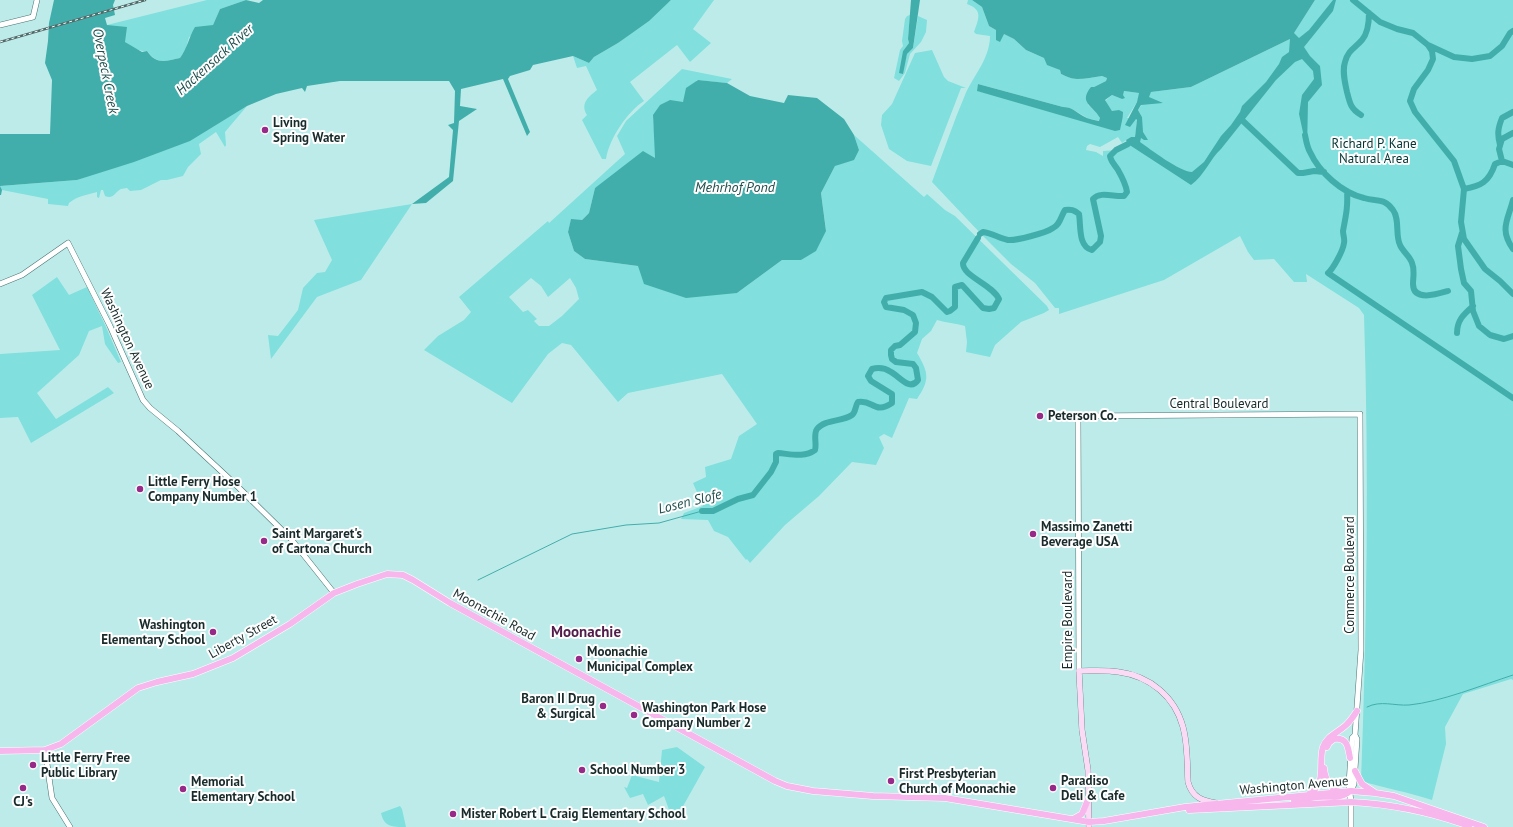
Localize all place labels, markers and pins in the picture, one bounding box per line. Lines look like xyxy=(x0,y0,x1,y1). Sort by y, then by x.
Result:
place label: Living Spring Water xyxy=(273,115,345,146)
marker: Living Spring Water xyxy=(260,125,270,135)
place label: Peterson Co. xyxy=(1048,408,1117,424)
marker: Peterson Co. xyxy=(1035,411,1045,421)
place label: Little Ferry Hose Company Number 1 xyxy=(148,474,257,505)
marker: Little Ferry Hose Company Number 1 xyxy=(135,484,145,494)
place label: Massimo Zanetti Beverage USA xyxy=(1041,519,1133,550)
place label: Saint Margaret's of Cartona Church xyxy=(272,526,372,557)
marker: Massimo Zanetti Beverage USA xyxy=(1028,529,1038,539)
marker: Saint Margaret's of Cartona Church xyxy=(259,536,269,546)
place label: Washington Elementary School xyxy=(101,617,205,648)
marker: Washington Elementary School xyxy=(208,627,218,637)
place label: Moonachie Municipal Complex xyxy=(587,644,693,675)
marker: Moonachie Municipal Complex xyxy=(574,654,584,664)
place label: Baron II Drug & Surgical xyxy=(521,691,595,722)
place label: Washington Park Hose Company Number 2 xyxy=(642,700,766,731)
marker: Baron II Drug & Surgical xyxy=(598,701,608,711)
marker: Washington Park Hose Company Number 2 xyxy=(629,710,639,720)
place label: Little Ferry Free Public Library xyxy=(41,750,130,781)
marker: Little Ferry Free Public Library xyxy=(28,760,38,770)
place label: School Number 3 xyxy=(590,762,685,778)
marker: School Number 3 xyxy=(577,765,587,775)
place label: First Presbyterian Church of Moonachie xyxy=(899,766,1016,797)
place label: Paradiso Deli & Cafe xyxy=(1061,773,1125,804)
place label: Memorial Elementary School xyxy=(191,774,295,805)
marker: First Presbyterian Church of Moonachie xyxy=(886,776,896,786)
marker: CJ's xyxy=(18,783,28,793)
marker: Paradiso Deli & Cafe xyxy=(1048,783,1058,793)
marker: Memorial Elementary School xyxy=(178,784,188,794)
place label: CJ's xyxy=(13,794,33,810)
place label: Mister Robert L Craig Elementary School xyxy=(461,806,686,822)
marker: Mister Robert L Craig Elementary School xyxy=(448,809,458,819)

